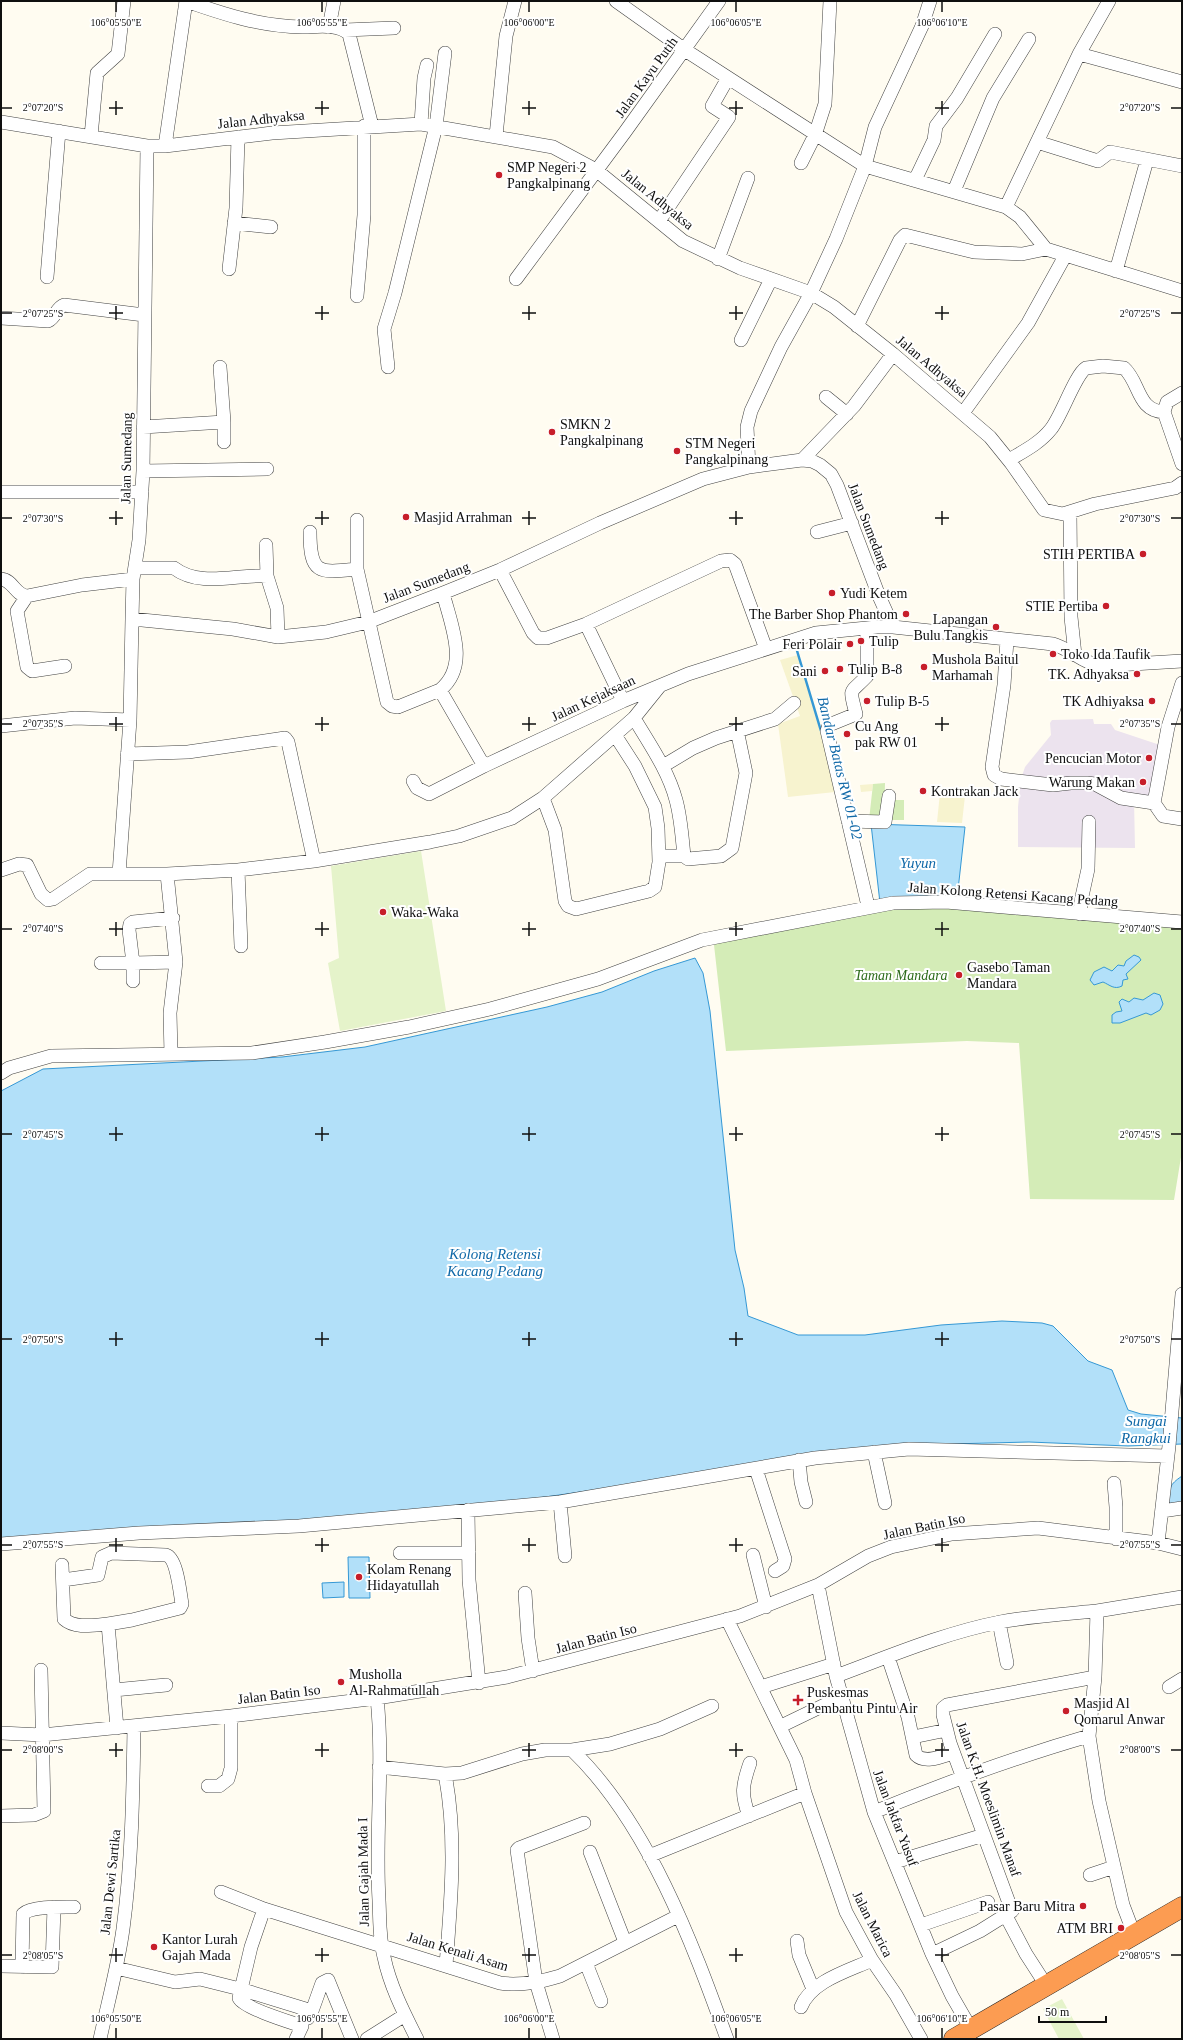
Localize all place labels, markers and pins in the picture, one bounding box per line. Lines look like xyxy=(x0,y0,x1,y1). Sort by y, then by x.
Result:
place label: SMP Negeri 2 Pangkalpinang xyxy=(507,160,590,191)
marker: SMP Negeri 2 Pangkalpinang xyxy=(494,170,504,180)
place label: SMKN 2 Pangkalpinang xyxy=(560,417,643,448)
marker: SMKN 2 Pangkalpinang xyxy=(547,427,557,437)
place label: STM Negeri Pangkalpinang xyxy=(685,436,768,467)
marker: STM Negeri Pangkalpinang xyxy=(672,446,682,456)
place label: Masjid Arrahman xyxy=(414,510,512,525)
marker: Masjid Arrahman xyxy=(401,512,411,522)
place label: STIH PERTIBA xyxy=(1043,547,1136,562)
marker: STIH PERTIBA xyxy=(1138,549,1148,559)
place label: Yudi Ketem xyxy=(840,586,907,601)
marker: Yudi Ketem xyxy=(827,588,837,598)
place label: STIE Pertiba xyxy=(1025,599,1099,614)
marker: STIE Pertiba xyxy=(1101,601,1111,611)
place label: The Barber Shop Phantom xyxy=(749,607,898,622)
marker: The Barber Shop Phantom xyxy=(901,609,911,619)
place label: Lapangan Bulu Tangkis xyxy=(913,612,988,643)
marker: Lapangan Bulu Tangkis xyxy=(991,622,1001,632)
place label: Tulip xyxy=(869,634,899,649)
marker: Tulip xyxy=(856,636,866,646)
place label: Feri Polair xyxy=(783,637,842,652)
marker: Feri Polair xyxy=(845,639,855,649)
place label: Toko Ida Taufik xyxy=(1061,647,1151,662)
marker: Toko Ida Taufik xyxy=(1048,649,1058,659)
place label: Mushola Baitul Marhamah xyxy=(932,652,1019,683)
place label: Tulip B-8 xyxy=(848,662,902,677)
marker: Mushola Baitul Marhamah xyxy=(919,662,929,672)
place label: Sani xyxy=(792,664,817,679)
marker: Tulip B-8 xyxy=(835,664,845,674)
marker: Sani xyxy=(820,666,830,676)
place label: TK. Adhyaksa xyxy=(1048,667,1130,682)
marker: TK. Adhyaksa xyxy=(1132,669,1142,679)
place label: Tulip B-5 xyxy=(875,694,929,709)
place label: TK Adhiyaksa xyxy=(1063,694,1145,709)
marker: Tulip B-5 xyxy=(862,696,872,706)
marker: TK Adhiyaksa xyxy=(1147,696,1157,706)
place label: Cu Ang pak RW 01 xyxy=(855,719,918,750)
marker: Cu Ang pak RW 01 xyxy=(842,729,852,739)
place label: Pencucian Motor xyxy=(1045,751,1141,766)
marker: Pencucian Motor xyxy=(1144,753,1154,763)
place label: Warung Makan xyxy=(1049,775,1135,790)
marker: Warung Makan xyxy=(1138,777,1148,787)
place label: Kontrakan Jack xyxy=(931,784,1018,799)
marker: Kontrakan Jack xyxy=(918,786,928,796)
place label: Waka-Waka xyxy=(391,905,459,920)
marker: Waka-Waka xyxy=(378,907,388,917)
place label: Gasebo Taman Mandara xyxy=(967,960,1050,991)
marker: Gasebo Taman Mandara xyxy=(954,970,964,980)
place label: Kolam Renang Hidayatullah xyxy=(367,1562,451,1593)
marker: Kolam Renang Hidayatullah xyxy=(354,1572,364,1582)
place label: Musholla Al-Rahmatullah xyxy=(349,1667,439,1698)
marker: Musholla Al-Rahmatullah xyxy=(336,1677,346,1687)
place label: Puskesmas Pembantu Pintu Air xyxy=(807,1685,918,1716)
marker: Puskesmas Pembantu Pintu Air xyxy=(792,1694,804,1706)
place label: Masjid Al Qomarul Anwar xyxy=(1074,1696,1165,1727)
marker: Masjid Al Qomarul Anwar xyxy=(1061,1706,1071,1716)
place label: Pasar Baru Mitra xyxy=(979,1899,1076,1914)
marker: Pasar Baru Mitra xyxy=(1078,1901,1088,1911)
place label: ATM BRI xyxy=(1057,1921,1113,1936)
marker: ATM BRI xyxy=(1116,1923,1126,1933)
place label: Kantor Lurah Gajah Mada xyxy=(162,1932,238,1963)
marker: Kantor Lurah Gajah Mada xyxy=(149,1942,159,1952)

